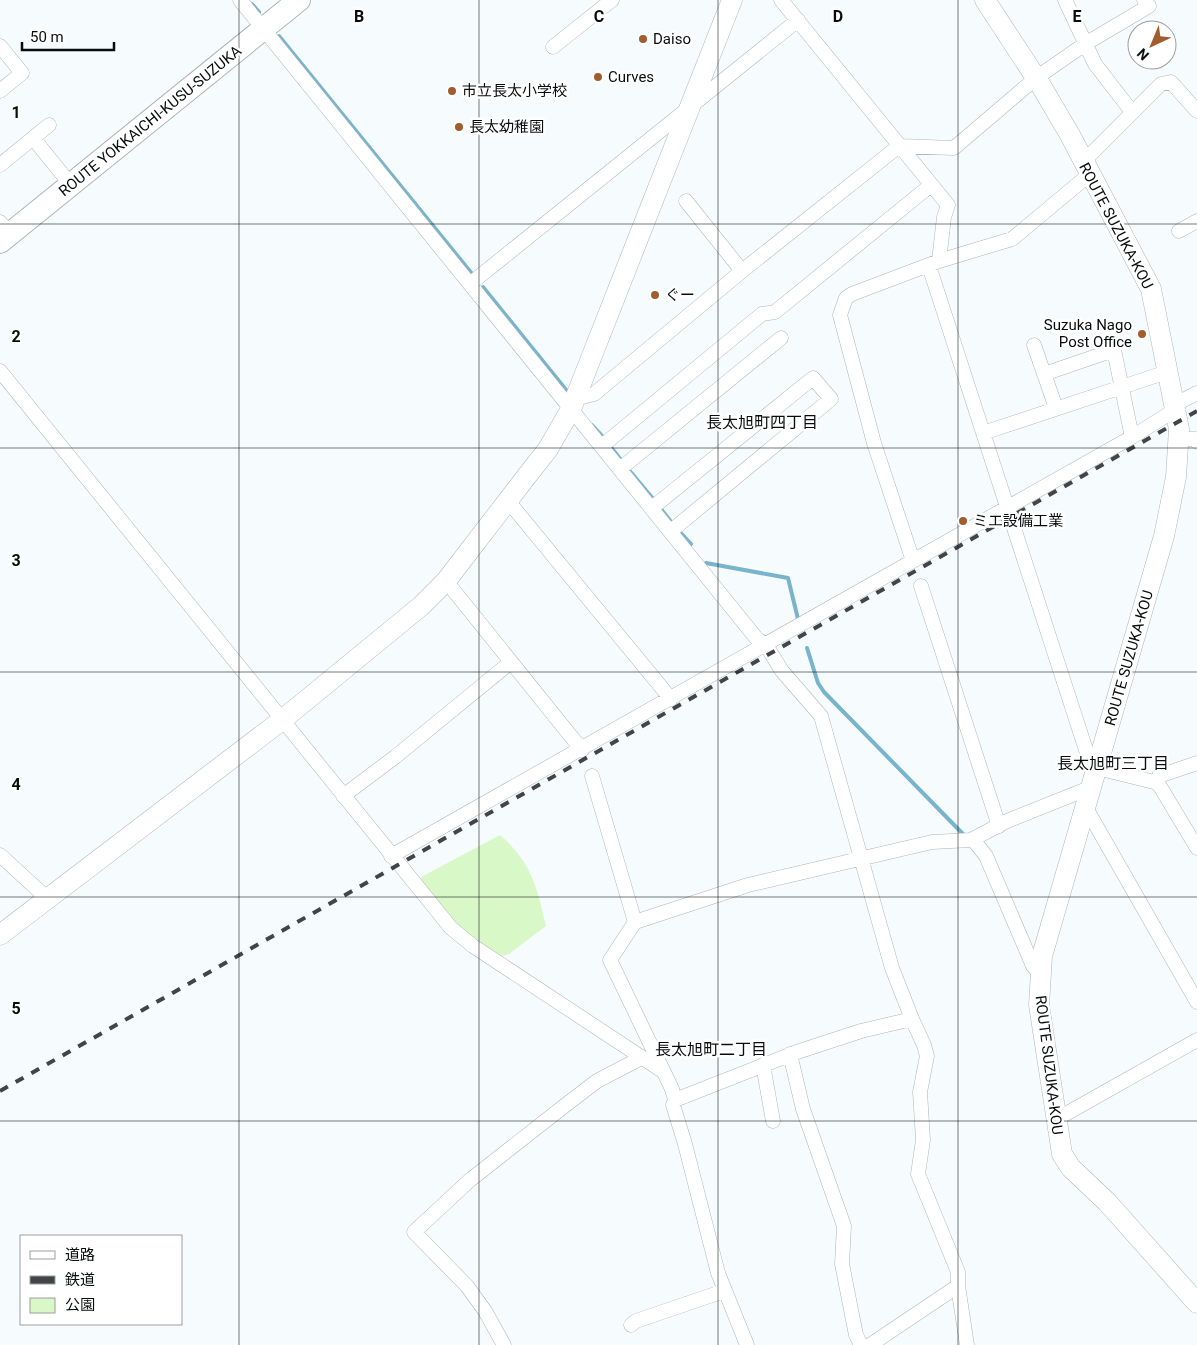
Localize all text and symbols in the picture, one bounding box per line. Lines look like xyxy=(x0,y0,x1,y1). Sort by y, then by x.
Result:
text: B xyxy=(354,7,364,26)
text: C xyxy=(594,7,604,26)
text: D xyxy=(833,7,843,26)
text: E xyxy=(1073,7,1082,26)
scale bar xyxy=(22,20,115,52)
north arrow xyxy=(1127,20,1177,70)
text: 50 m xyxy=(30,28,64,46)
place label: Daiso xyxy=(653,30,691,48)
marker: Daiso xyxy=(637,33,649,45)
street label: ROUTE YOKKAICHI-KUSU-SUZUKA xyxy=(55,42,245,200)
text: N xyxy=(1134,45,1152,64)
place label: Curves xyxy=(608,68,654,86)
marker: Curves xyxy=(592,71,604,83)
place label: 市立長太小学校 xyxy=(462,82,567,100)
marker: 市立長太小学校 xyxy=(446,85,458,97)
text: 1 xyxy=(11,103,21,122)
place label: 長太幼稚園 xyxy=(469,118,544,136)
marker: 長太幼稚園 xyxy=(453,121,465,133)
street label: ROUTE SUZUKA-KOU xyxy=(1075,160,1157,292)
place label: ぐー xyxy=(665,286,695,304)
marker: ぐー xyxy=(649,289,661,301)
place label: Suzuka Nago Post Office xyxy=(1044,316,1132,351)
text: 2 xyxy=(11,327,21,346)
marker: Suzuka Nago Post Office xyxy=(1136,328,1148,340)
district label: 長太旭町四丁目 xyxy=(706,413,818,432)
place label: ミエ設備工業 xyxy=(973,512,1063,530)
marker: ミエ設備工業 xyxy=(957,515,969,527)
text: 3 xyxy=(11,551,21,570)
street label: ROUTE SUZUKA-KOU xyxy=(1101,588,1157,728)
district label: 長太旭町三丁目 xyxy=(1057,754,1169,773)
text: 4 xyxy=(11,775,21,794)
street label: ROUTE SUZUKA-KOU xyxy=(1032,994,1066,1136)
text: 5 xyxy=(11,999,21,1018)
district label: 長太旭町二丁目 xyxy=(655,1040,767,1059)
legend xyxy=(20,1235,182,1325)
text: 道路 xyxy=(65,1246,95,1264)
text: 鉄道 xyxy=(65,1271,95,1289)
text: 公園 xyxy=(65,1296,95,1314)

